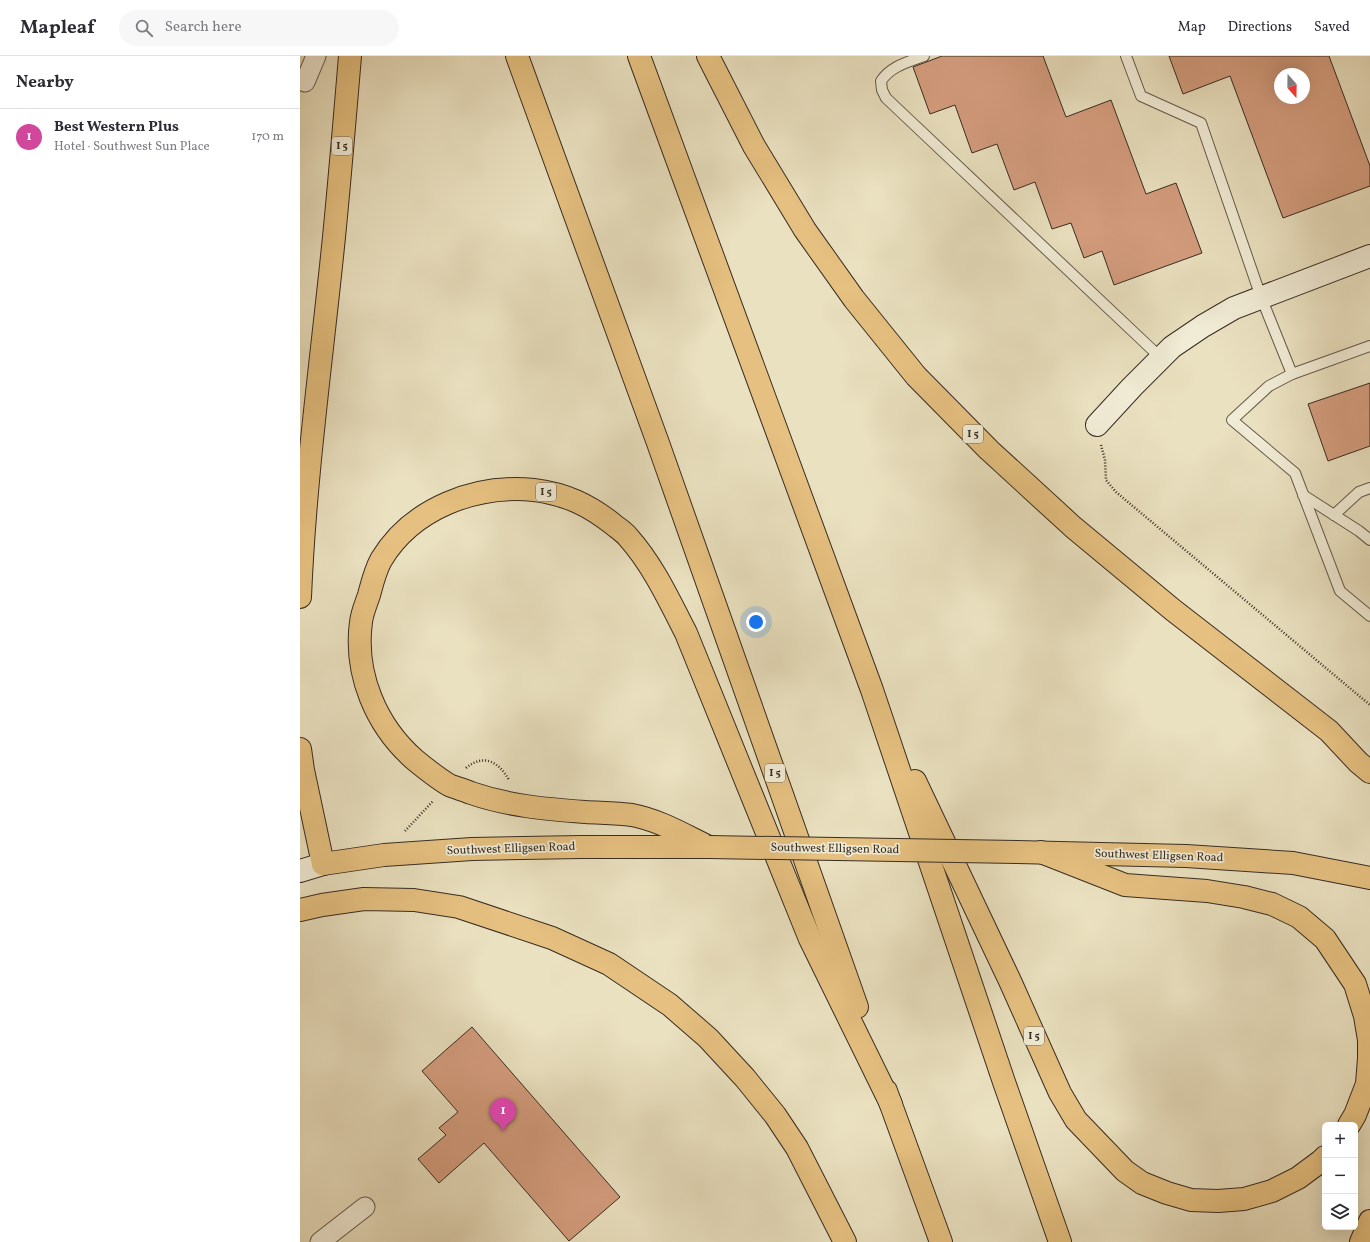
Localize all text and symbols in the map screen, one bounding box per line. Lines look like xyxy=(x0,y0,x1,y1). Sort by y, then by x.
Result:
search box xyxy=(119,10,399,46)
text: Mapleaf xyxy=(20,15,95,41)
icon: search xyxy=(133,17,155,39)
text: Search here xyxy=(165,17,242,38)
text: Map xyxy=(1178,18,1206,37)
text: Directions xyxy=(1228,18,1292,37)
text: Saved xyxy=(1314,18,1350,37)
north arrow xyxy=(1274,68,1310,104)
text: Nearby xyxy=(16,71,74,94)
text: Best Western Plus xyxy=(54,117,179,138)
text: 1 xyxy=(26,128,32,146)
text: 170 m xyxy=(251,128,284,146)
road number: I 5 xyxy=(332,137,352,155)
text: Hotel · Southwest Sun Place xyxy=(54,138,210,156)
road number: I 5 xyxy=(963,425,983,443)
road number: I 5 xyxy=(536,483,556,501)
your location xyxy=(746,612,766,632)
road number: I 5 xyxy=(765,764,785,782)
street label: Southwest Elligsen Road xyxy=(446,839,576,859)
street label: Southwest Elligsen Road xyxy=(770,840,900,858)
street label: Southwest Elligsen Road xyxy=(1094,846,1224,866)
road number: I 5 xyxy=(1024,1027,1044,1045)
pin: 1 xyxy=(490,1098,516,1131)
map controls xyxy=(1322,1122,1358,1230)
button: + xyxy=(1322,1122,1358,1158)
button: − xyxy=(1322,1158,1358,1194)
button: layers xyxy=(1322,1194,1358,1230)

